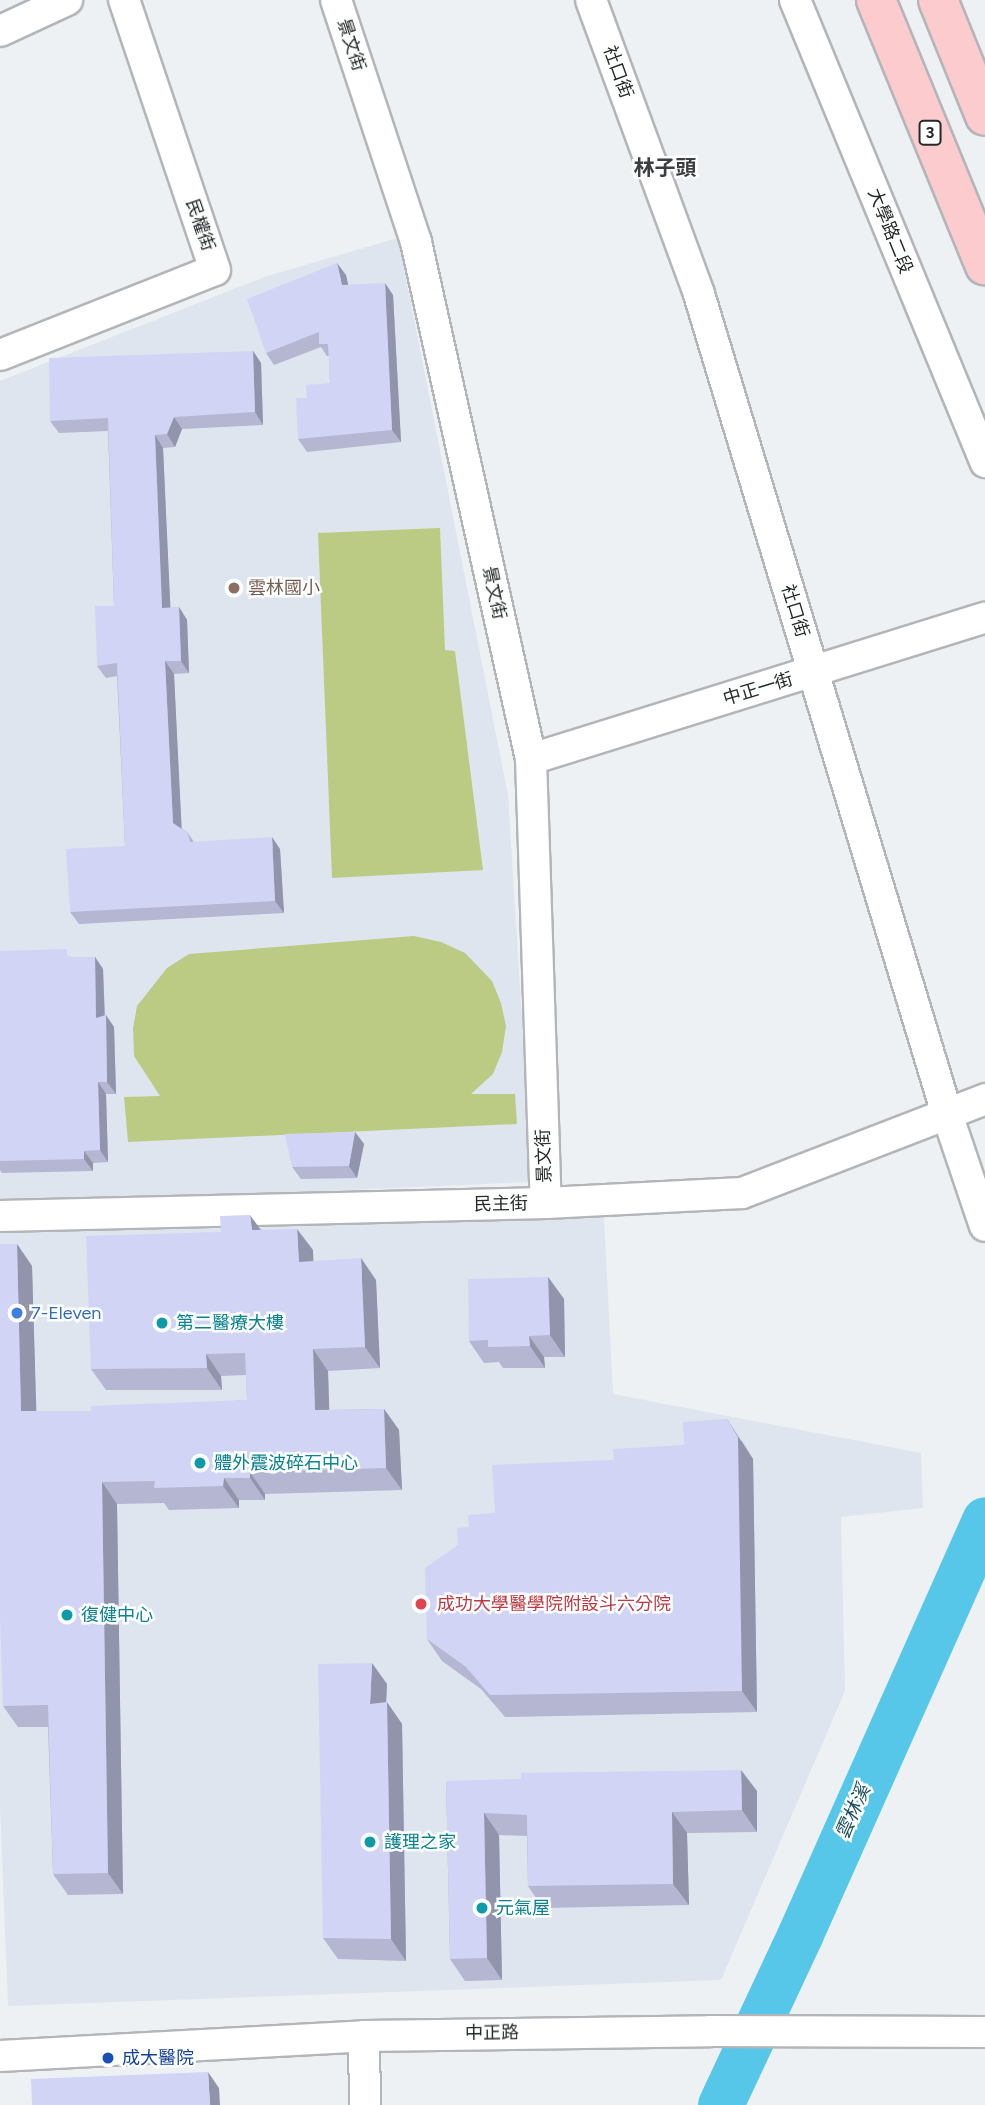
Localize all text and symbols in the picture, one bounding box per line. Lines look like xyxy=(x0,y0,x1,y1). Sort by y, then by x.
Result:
street label: 景文街 xyxy=(332,16,370,74)
street label: 社口街 xyxy=(599,43,637,101)
road number: 3 xyxy=(918,120,942,146)
district label: 林子頭 xyxy=(634,155,696,181)
street label: 大學路二段 xyxy=(863,185,917,277)
street label: 民權街 xyxy=(181,196,219,254)
street label: 景文街 xyxy=(478,564,510,622)
place label: 雲林國小 xyxy=(248,577,320,599)
marker: 雲林國小 xyxy=(226,580,242,596)
street label: 社口街 xyxy=(777,582,813,640)
street label: 中正一街 xyxy=(720,668,796,710)
street label: 景文街 xyxy=(532,1129,556,1183)
street label: 民主街 xyxy=(474,1193,528,1215)
place label: 7-Eleven xyxy=(31,1302,101,1324)
marker: 7-Eleven xyxy=(9,1305,25,1321)
place label: 第二醫療大樓 xyxy=(176,1312,284,1334)
marker: 第二醫療大樓 xyxy=(154,1315,170,1331)
place label: 體外震波碎石中心 xyxy=(214,1452,358,1474)
marker: 體外震波碎石中心 xyxy=(192,1455,208,1471)
place label: 成功大學醫學院附設斗六分院 xyxy=(437,1593,671,1615)
marker: 成功大學醫學院附設斗六分院 xyxy=(411,1594,431,1614)
place label: 復健中心 xyxy=(81,1604,153,1626)
marker: 復健中心 xyxy=(59,1607,75,1623)
water label: 雲林溪 xyxy=(831,1781,875,1843)
place label: 護理之家 xyxy=(384,1831,456,1853)
marker: 護理之家 xyxy=(362,1834,378,1850)
place label: 元氣屋 xyxy=(496,1897,550,1919)
marker: 元氣屋 xyxy=(474,1900,490,1916)
street label: 中正路 xyxy=(465,2022,519,2044)
place label: 成大醫院 xyxy=(122,2047,194,2069)
marker: 成大醫院 xyxy=(100,2050,116,2066)

